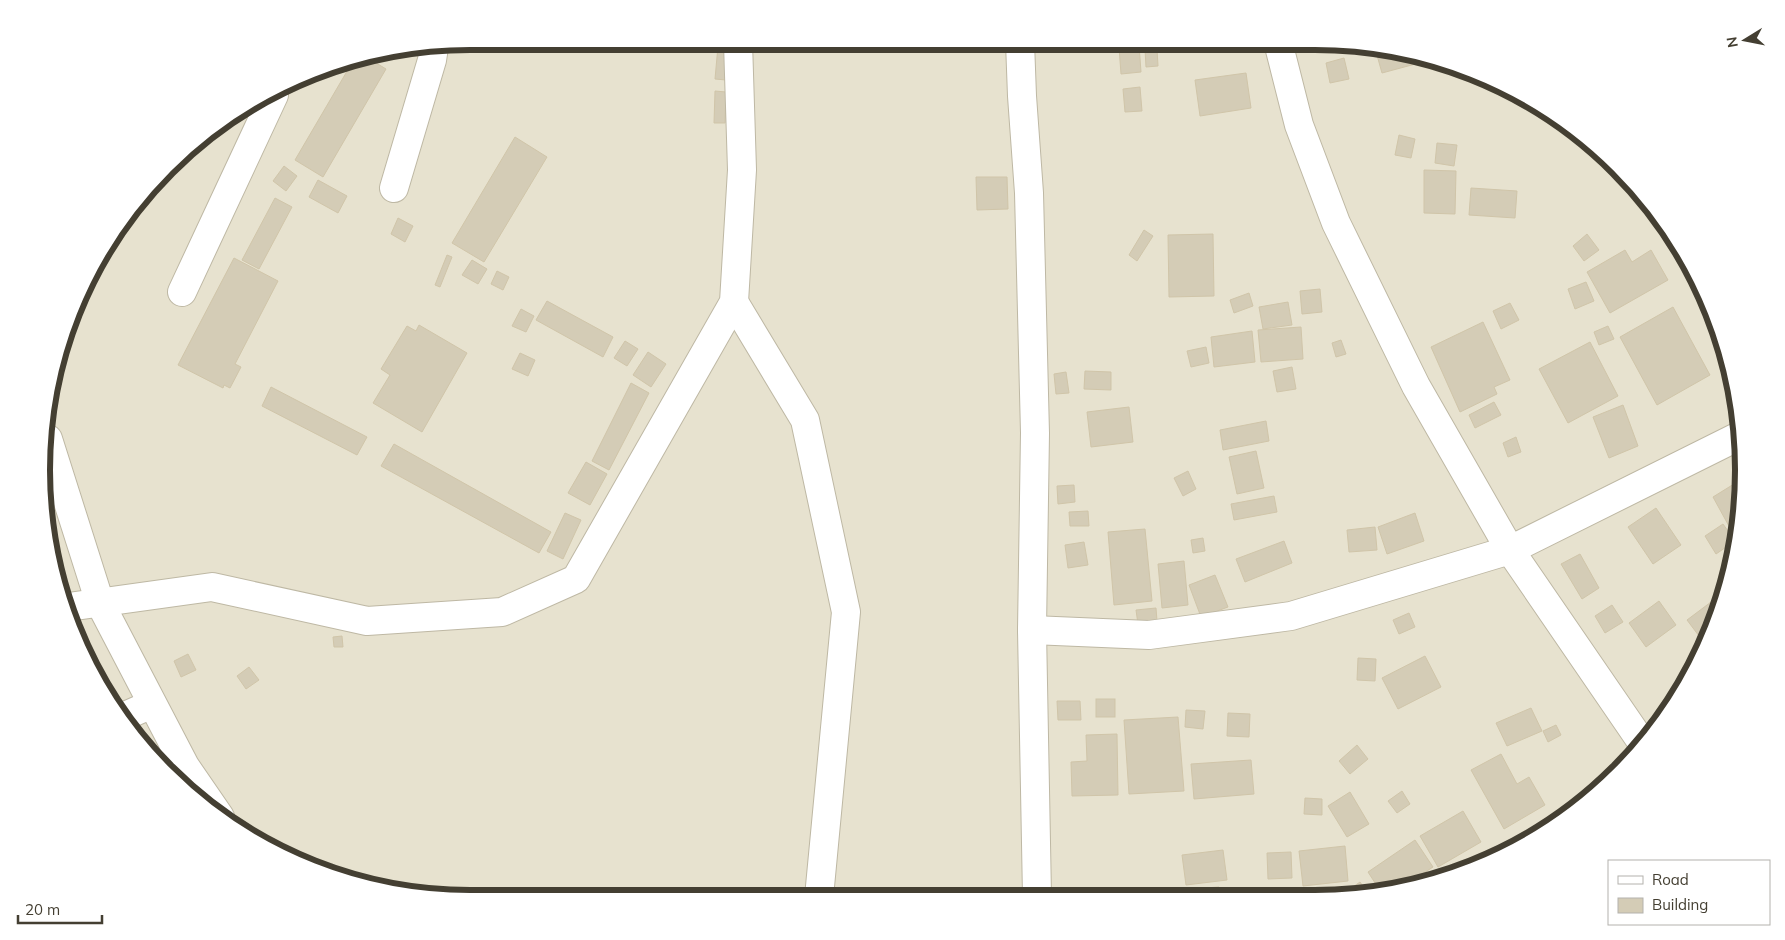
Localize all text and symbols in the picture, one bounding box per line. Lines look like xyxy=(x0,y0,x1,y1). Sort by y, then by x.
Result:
north arrow xyxy=(1720,15,1770,65)
text: N xyxy=(1722,35,1742,49)
legend xyxy=(1608,860,1770,925)
text: Road xyxy=(1652,870,1689,889)
scale bar xyxy=(18,892,101,924)
text: Building xyxy=(1652,895,1708,914)
text: 20 m xyxy=(25,900,60,919)

